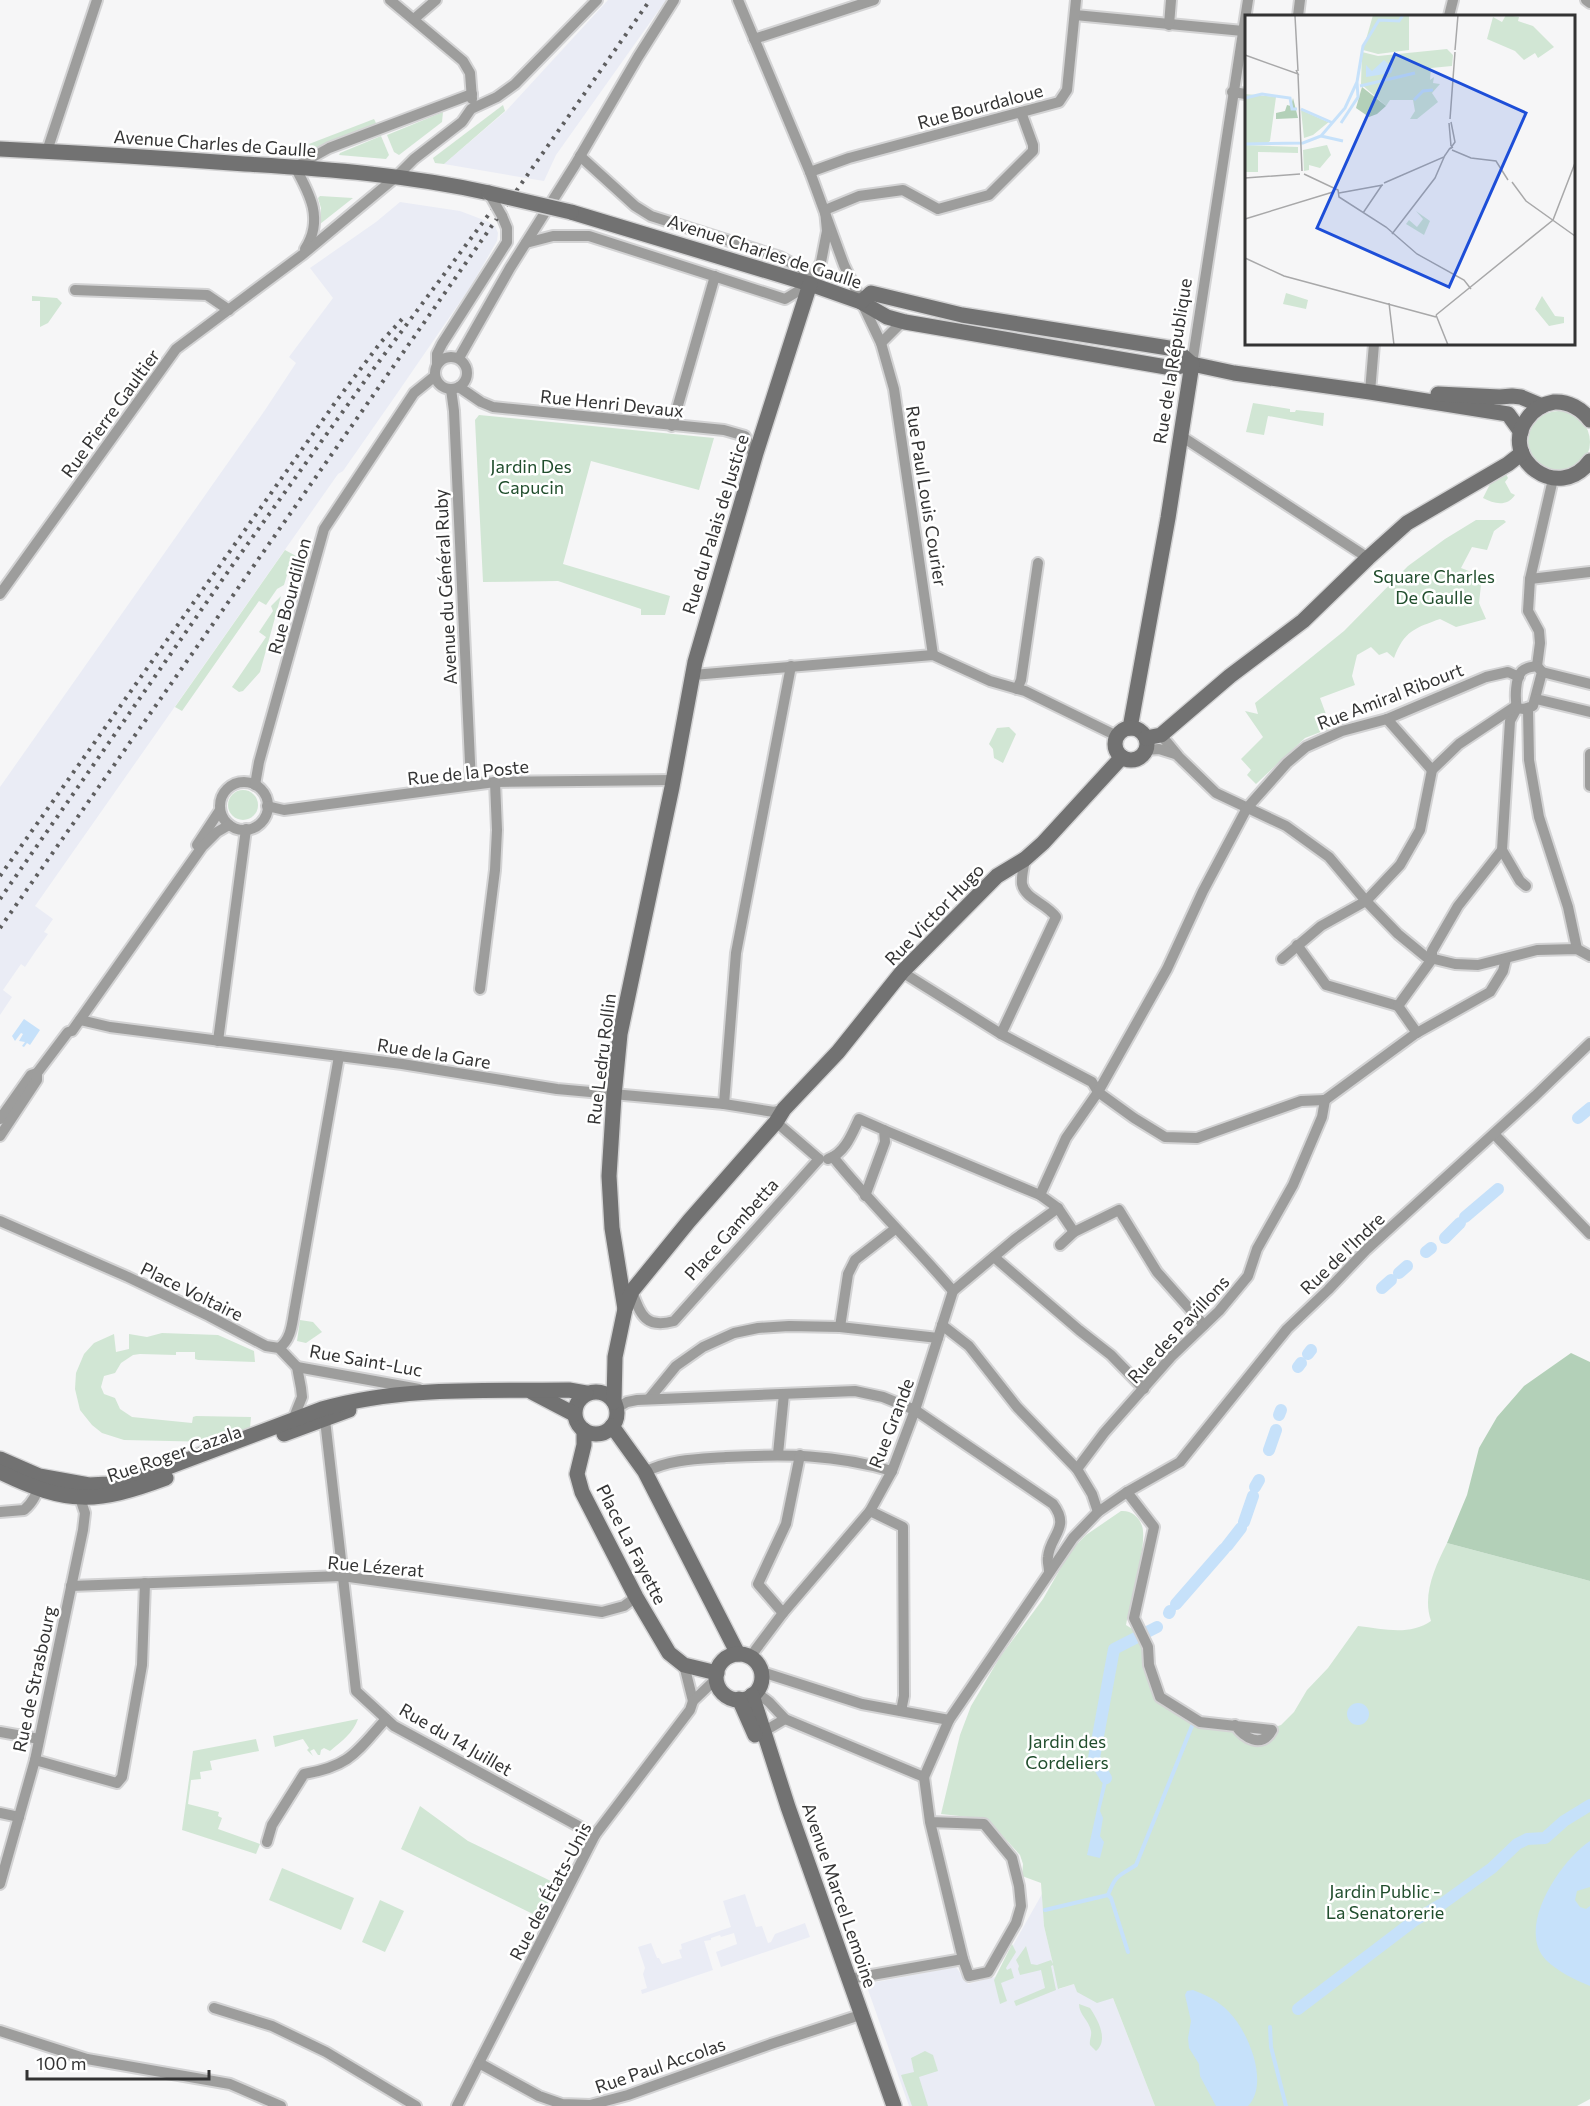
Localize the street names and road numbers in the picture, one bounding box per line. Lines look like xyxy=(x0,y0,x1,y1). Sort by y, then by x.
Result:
street label: Rue Bourdaloue xyxy=(915,79,1045,133)
street label: Avenue Charles de Gaulle xyxy=(113,125,317,161)
street label: Avenue Charles de Gaulle xyxy=(665,209,865,293)
street label: Rue de la République xyxy=(1148,277,1196,445)
street label: Rue Pierre Gaultier xyxy=(56,345,164,481)
street label: Rue Henri Devaux xyxy=(539,385,685,422)
street label: Rue Paul Louis Courier xyxy=(902,404,952,588)
street label: Rue du Palais de Justice xyxy=(677,431,753,617)
street label: Avenue du Général Ruby xyxy=(429,489,461,685)
street label: Rue Bourdillon xyxy=(263,535,315,657)
street label: Rue Amiral Ribourt xyxy=(1314,658,1466,734)
street label: Rue de la Poste xyxy=(406,755,530,789)
street label: Rue Victor Hugo xyxy=(880,858,988,970)
street label: Rue Ledru Rollin xyxy=(582,992,620,1126)
street label: Rue de la Gare xyxy=(376,1033,492,1073)
street label: Place Gambetta xyxy=(679,1173,783,1285)
street label: Rue de l'Indre xyxy=(1295,1207,1389,1299)
street label: Place Voltaire xyxy=(137,1257,247,1325)
street label: Rue des Pavillons xyxy=(1122,1271,1234,1387)
street label: Rue Saint-Luc xyxy=(308,1339,424,1381)
street label: Rue Grande xyxy=(864,1375,918,1471)
street label: Rue Roger Cazala xyxy=(104,1420,244,1486)
street label: Place La Fayette xyxy=(592,1480,672,1608)
street label: Rue Lézerat xyxy=(327,1551,425,1581)
street label: Rue de Strasbourg xyxy=(8,1604,60,1754)
street label: Rue du 14 Juillet xyxy=(396,1698,516,1780)
street label: Avenue Marcel Lemoine xyxy=(798,1800,882,1990)
street label: Rue des États-Unis xyxy=(504,1818,596,1964)
street label: Rue Paul Accolas xyxy=(592,2032,728,2098)

